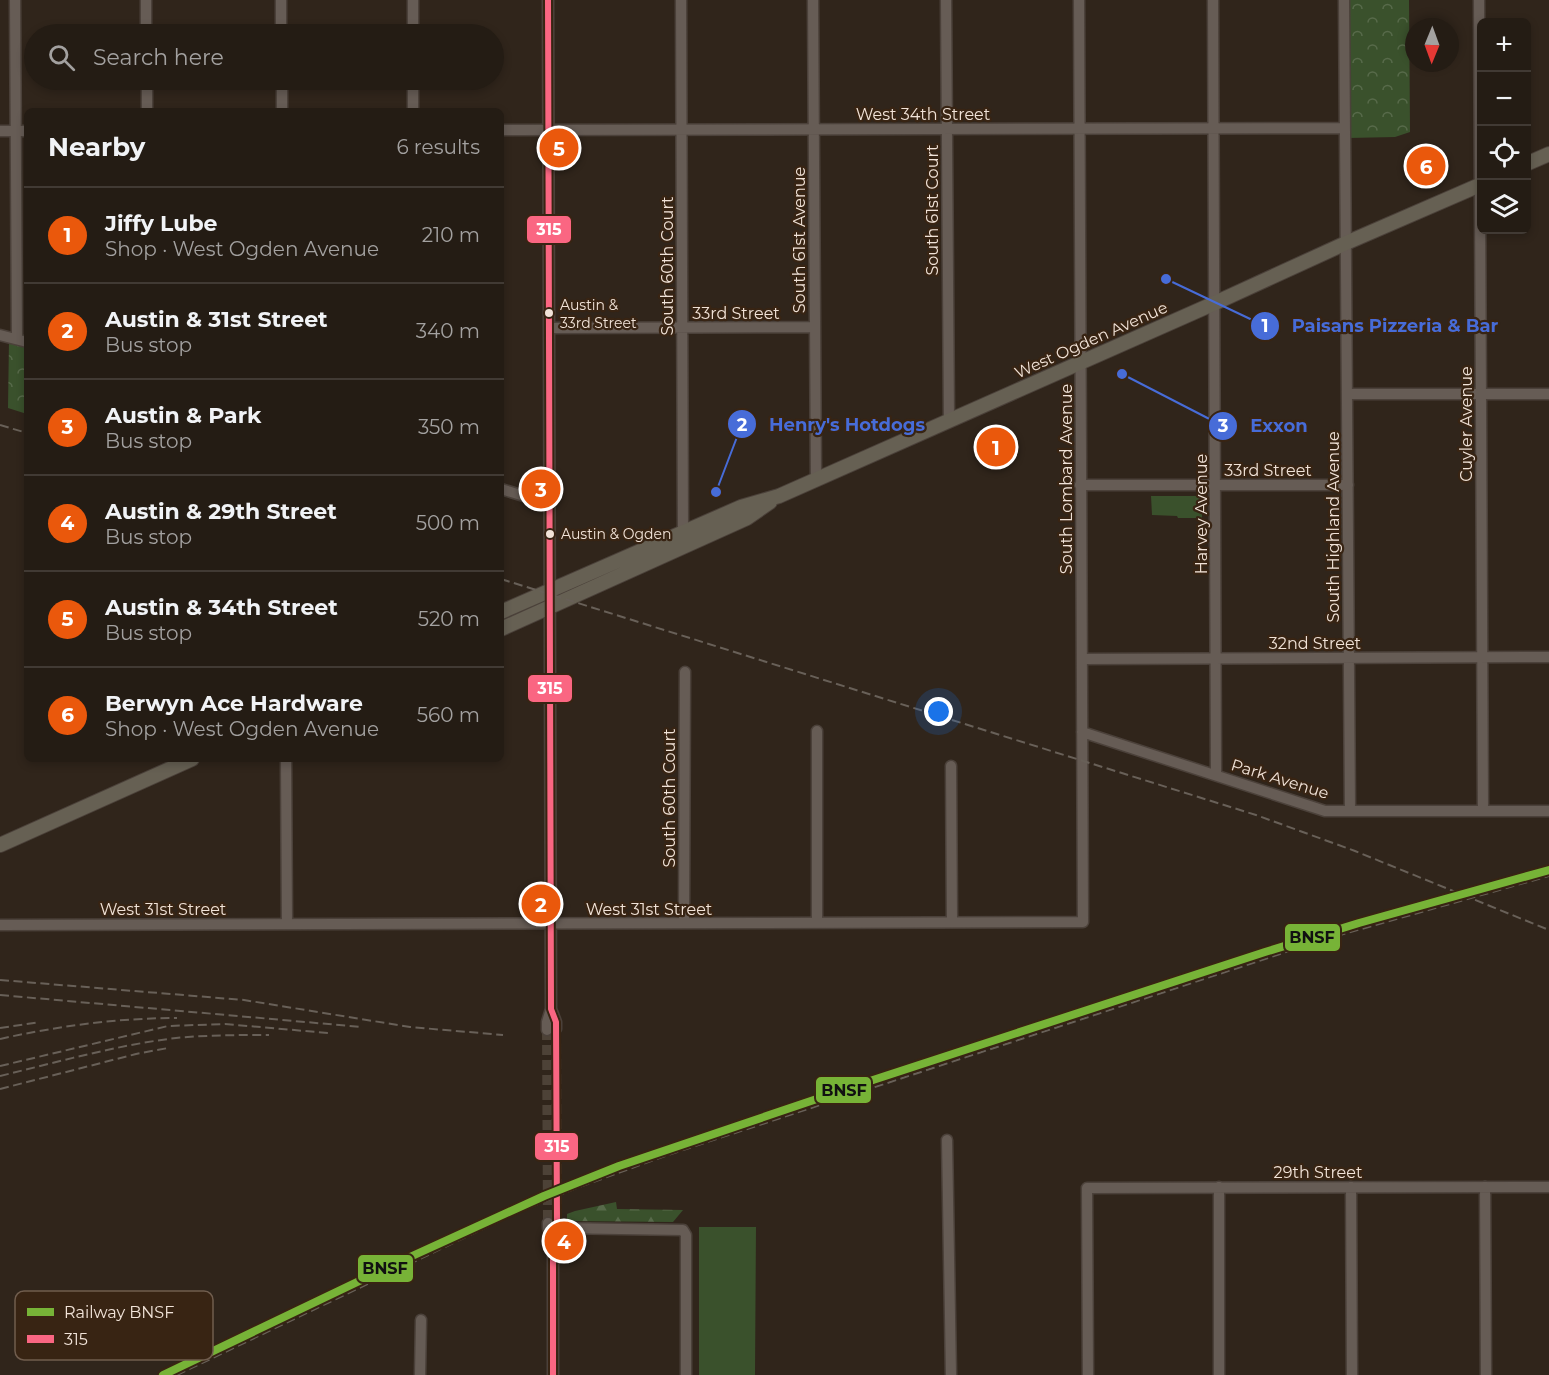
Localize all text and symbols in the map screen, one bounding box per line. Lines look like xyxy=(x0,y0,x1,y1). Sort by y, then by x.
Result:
north arrow xyxy=(1405,18,1459,72)
map controls xyxy=(1477,18,1531,234)
button: + xyxy=(1477,18,1531,72)
search box xyxy=(24,24,504,90)
icon: search xyxy=(45,41,78,74)
text: Search here xyxy=(93,44,224,71)
button: − xyxy=(1477,72,1531,126)
street label: West 34th Street xyxy=(856,105,991,124)
pin: 5 xyxy=(540,126,578,170)
button: locate xyxy=(1477,126,1531,180)
text: Nearby xyxy=(48,131,145,163)
text: 6 results xyxy=(396,135,480,159)
street label: South 61st Court xyxy=(923,144,942,276)
pin: 6 xyxy=(1406,144,1446,188)
street label: South 61st Avenue xyxy=(790,167,809,313)
button: layers xyxy=(1477,180,1531,234)
street label: South 60th Court xyxy=(658,196,677,336)
text: Jiffy Lube xyxy=(105,210,218,237)
line badge: 315 xyxy=(526,215,572,244)
text: 315 xyxy=(535,220,562,239)
text: 1 xyxy=(64,223,71,247)
text: 210 m xyxy=(422,223,480,247)
text: Shop · West Ogden Avenue xyxy=(105,237,379,261)
place label: Austin & 33rd Street xyxy=(560,296,637,332)
street label: West Ogden Avenue xyxy=(1012,298,1170,382)
street label: 33rd Street xyxy=(692,304,780,323)
text: Austin & 31st Street xyxy=(105,306,328,333)
marker: Austin & 33rd Street xyxy=(543,307,555,319)
callout: Paisans Pizzeria & Bar xyxy=(1250,308,1511,344)
text: 1 xyxy=(1261,315,1269,337)
text: Paisans Pizzeria & Bar xyxy=(1292,315,1499,337)
text: 2 xyxy=(62,319,73,343)
text: 340 m xyxy=(416,319,480,343)
text: Bus stop xyxy=(105,333,192,357)
street label: Cuyler Avenue xyxy=(1457,366,1476,482)
street label: South Lombard Avenue xyxy=(1057,384,1076,574)
text: Austin & Park xyxy=(105,402,261,429)
callout: Henry's Hotdogs xyxy=(727,406,937,442)
callout: Exxon xyxy=(1208,408,1319,444)
text: 2 xyxy=(737,414,748,436)
text: Henry's Hotdogs xyxy=(769,414,925,436)
text: 3 xyxy=(62,415,73,439)
text: 350 m xyxy=(418,415,480,439)
text: 3 xyxy=(1217,415,1229,437)
text: Exxon xyxy=(1250,415,1308,437)
pin: 1 xyxy=(976,424,1016,470)
text: Bus stop xyxy=(105,429,192,453)
street label: South Highland Avenue xyxy=(1324,431,1343,623)
street label: Harvey Avenue xyxy=(1192,454,1211,574)
street label: 33rd Street xyxy=(1224,461,1312,480)
pin: 3 xyxy=(522,466,560,512)
text: Austin & 29th Street xyxy=(105,498,337,525)
text: 4 xyxy=(61,511,74,535)
text: 500 m xyxy=(416,511,480,535)
text: Bus stop xyxy=(105,525,192,549)
place label: Austin & Ogden xyxy=(561,525,672,543)
marker: Austin & Ogden xyxy=(544,528,556,540)
text: Austin & 34th Street xyxy=(105,594,338,621)
text: 5 xyxy=(62,607,73,631)
text: 520 m xyxy=(418,607,480,631)
text: Bus stop xyxy=(105,621,192,645)
street label: 32nd Street xyxy=(1269,634,1362,653)
line badge: 315 xyxy=(527,674,573,703)
text: 315 xyxy=(536,679,563,698)
text: Berwyn Ace Hardware xyxy=(105,690,363,717)
your location xyxy=(924,697,953,726)
text: 6 xyxy=(61,703,74,727)
text: 560 m xyxy=(417,703,480,727)
text: Shop · West Ogden Avenue xyxy=(105,717,379,741)
street label: South 60th Court xyxy=(660,728,679,868)
street label: Park Avenue xyxy=(1229,755,1331,803)
pin: 2 xyxy=(522,882,560,926)
street label: West 31st Street xyxy=(100,900,227,919)
street label: West 31st Street xyxy=(586,900,713,919)
line badge: BNSF xyxy=(1284,923,1341,952)
text: BNSF xyxy=(1289,928,1335,947)
line badge: BNSF xyxy=(815,1076,872,1104)
text: BNSF xyxy=(821,1081,867,1100)
line badge: 315 xyxy=(534,1132,579,1161)
text: 315 xyxy=(543,1137,570,1156)
street label: 29th Street xyxy=(1274,1163,1363,1182)
pin: 4 xyxy=(544,1218,584,1264)
line badge: BNSF xyxy=(357,1254,414,1283)
text: BNSF xyxy=(362,1259,408,1278)
legend xyxy=(15,1291,213,1360)
text: Railway BNSF xyxy=(64,1303,174,1322)
text: 315 xyxy=(64,1330,88,1349)

